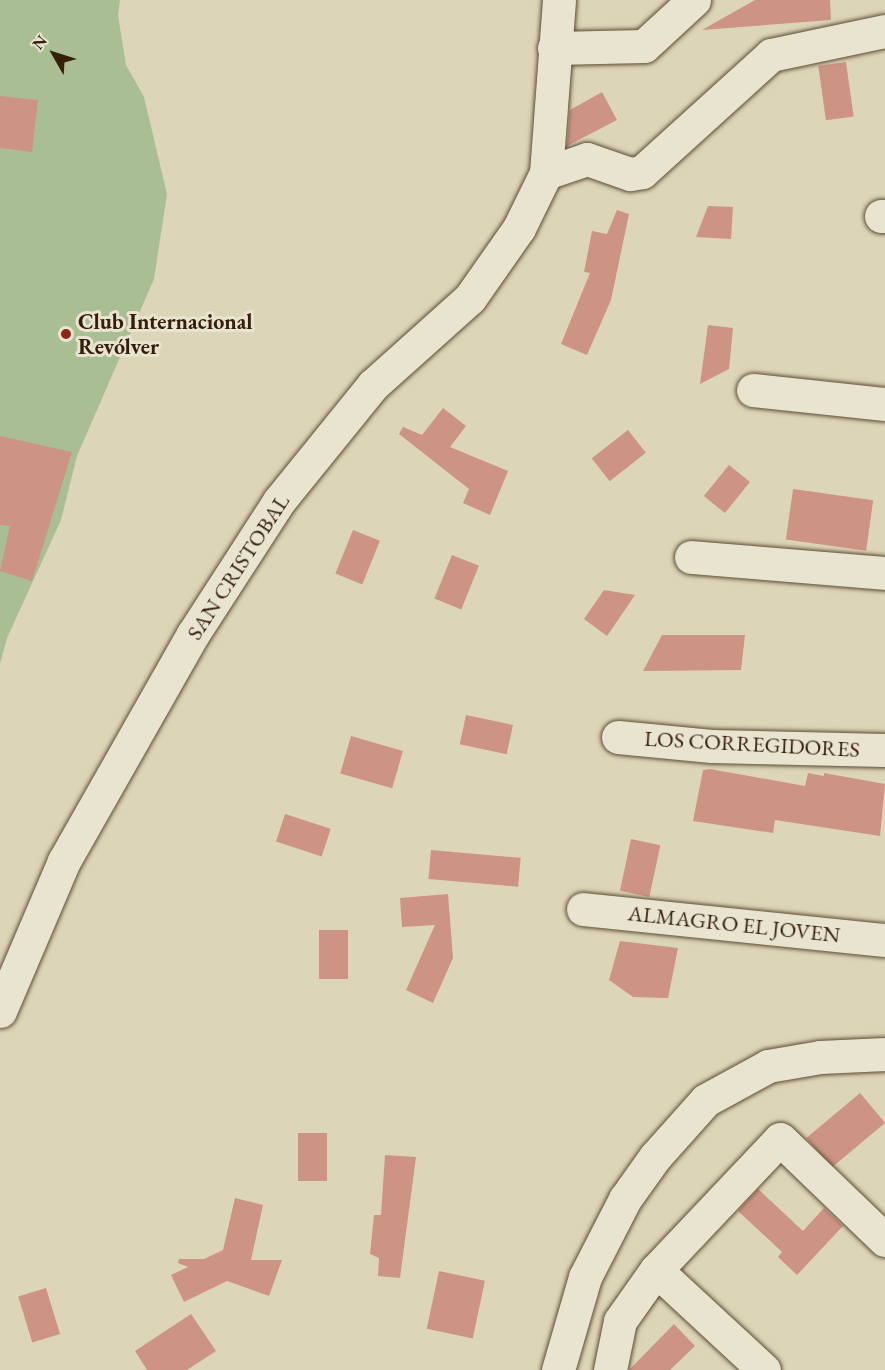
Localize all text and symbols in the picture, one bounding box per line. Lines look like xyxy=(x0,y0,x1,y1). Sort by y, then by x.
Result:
north arrow xyxy=(24,24,84,84)
text: N xyxy=(27,31,52,54)
place label: Club Internacional Revólver xyxy=(78,308,253,360)
marker: Club Internacional Revólver xyxy=(59,327,73,341)
street label: SAN CRISTOBAL xyxy=(181,489,295,645)
street label: LOS CORREGIDORES xyxy=(644,725,860,763)
street label: ALMAGRO EL JOVEN xyxy=(627,900,841,948)

